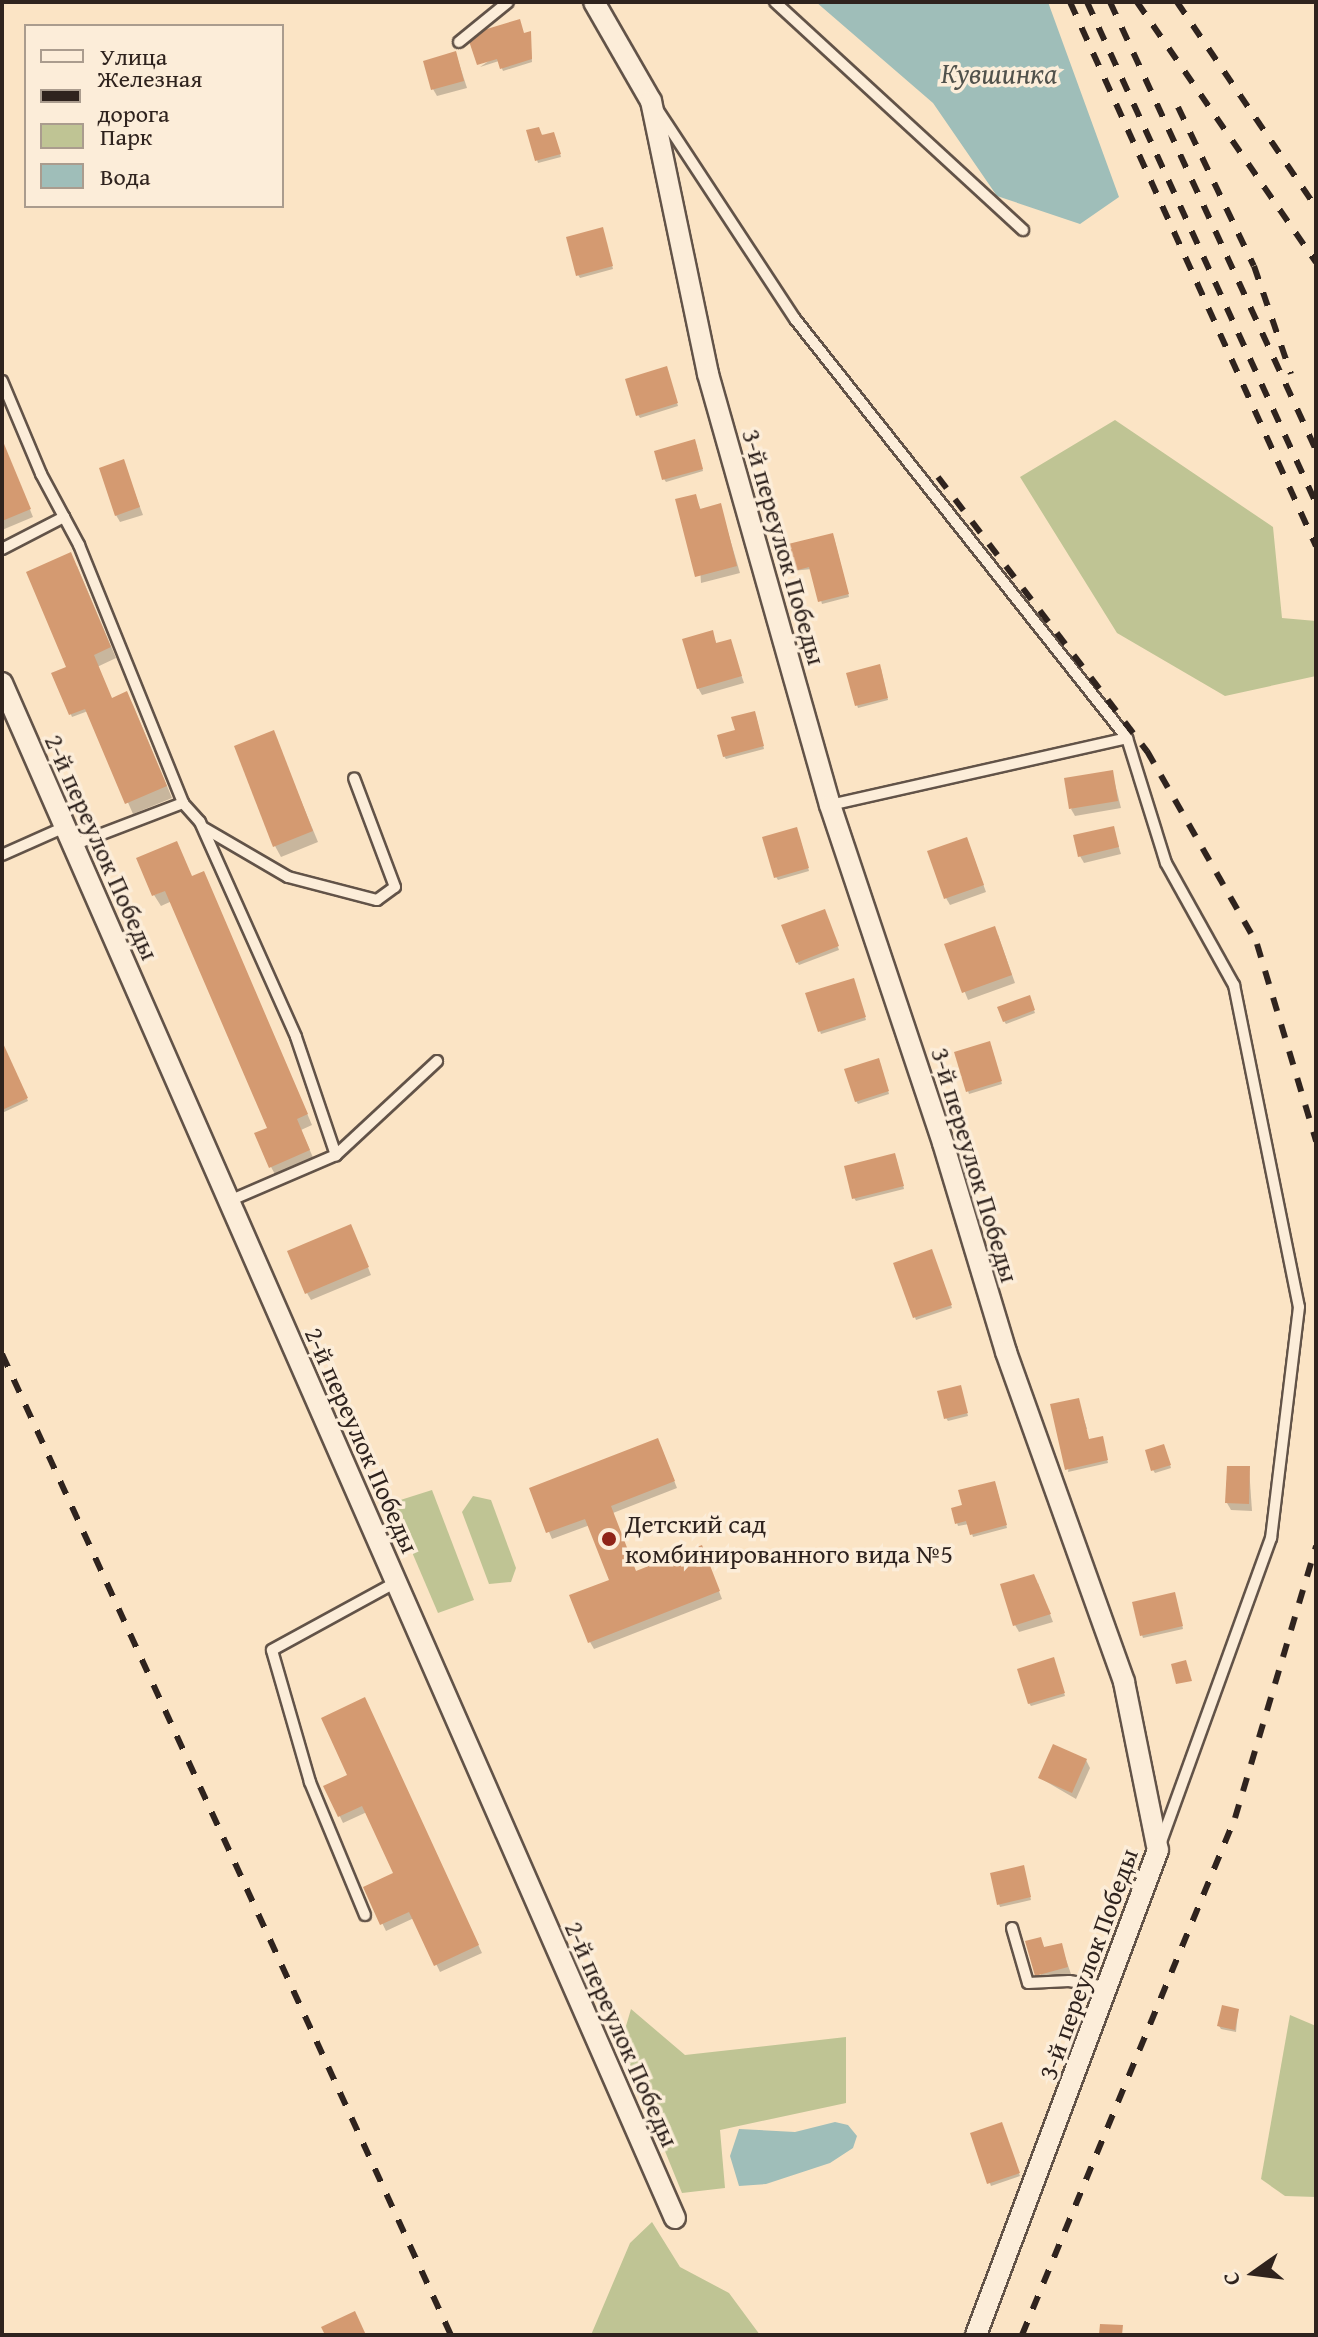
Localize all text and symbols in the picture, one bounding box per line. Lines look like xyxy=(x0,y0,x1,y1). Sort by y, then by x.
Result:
legend xyxy=(24,24,284,208)
text: Улица xyxy=(100,39,167,74)
water label: Кувшинка xyxy=(941,56,1057,90)
text: Железная дорога xyxy=(97,61,202,131)
text: Парк xyxy=(100,119,152,154)
text: Вода xyxy=(100,159,150,194)
street label: 3-й переулок Победы xyxy=(735,426,833,668)
street label: 2-й переулок Победы xyxy=(38,729,166,965)
street label: 3-й переулок Победы xyxy=(924,1044,1026,1286)
street label: 2-й переулок Победы xyxy=(298,1322,426,1558)
place label: Детский сад комбинированного вида №5 xyxy=(625,1508,953,1570)
marker: Детский сад комбинированного вида №5 xyxy=(600,1530,618,1548)
street label: 3-й переулок Победы xyxy=(1032,1844,1144,2084)
street label: 2-й переулок Победы xyxy=(558,1916,686,2152)
north arrow xyxy=(1214,2233,1294,2313)
text: С xyxy=(1214,2269,1248,2289)

